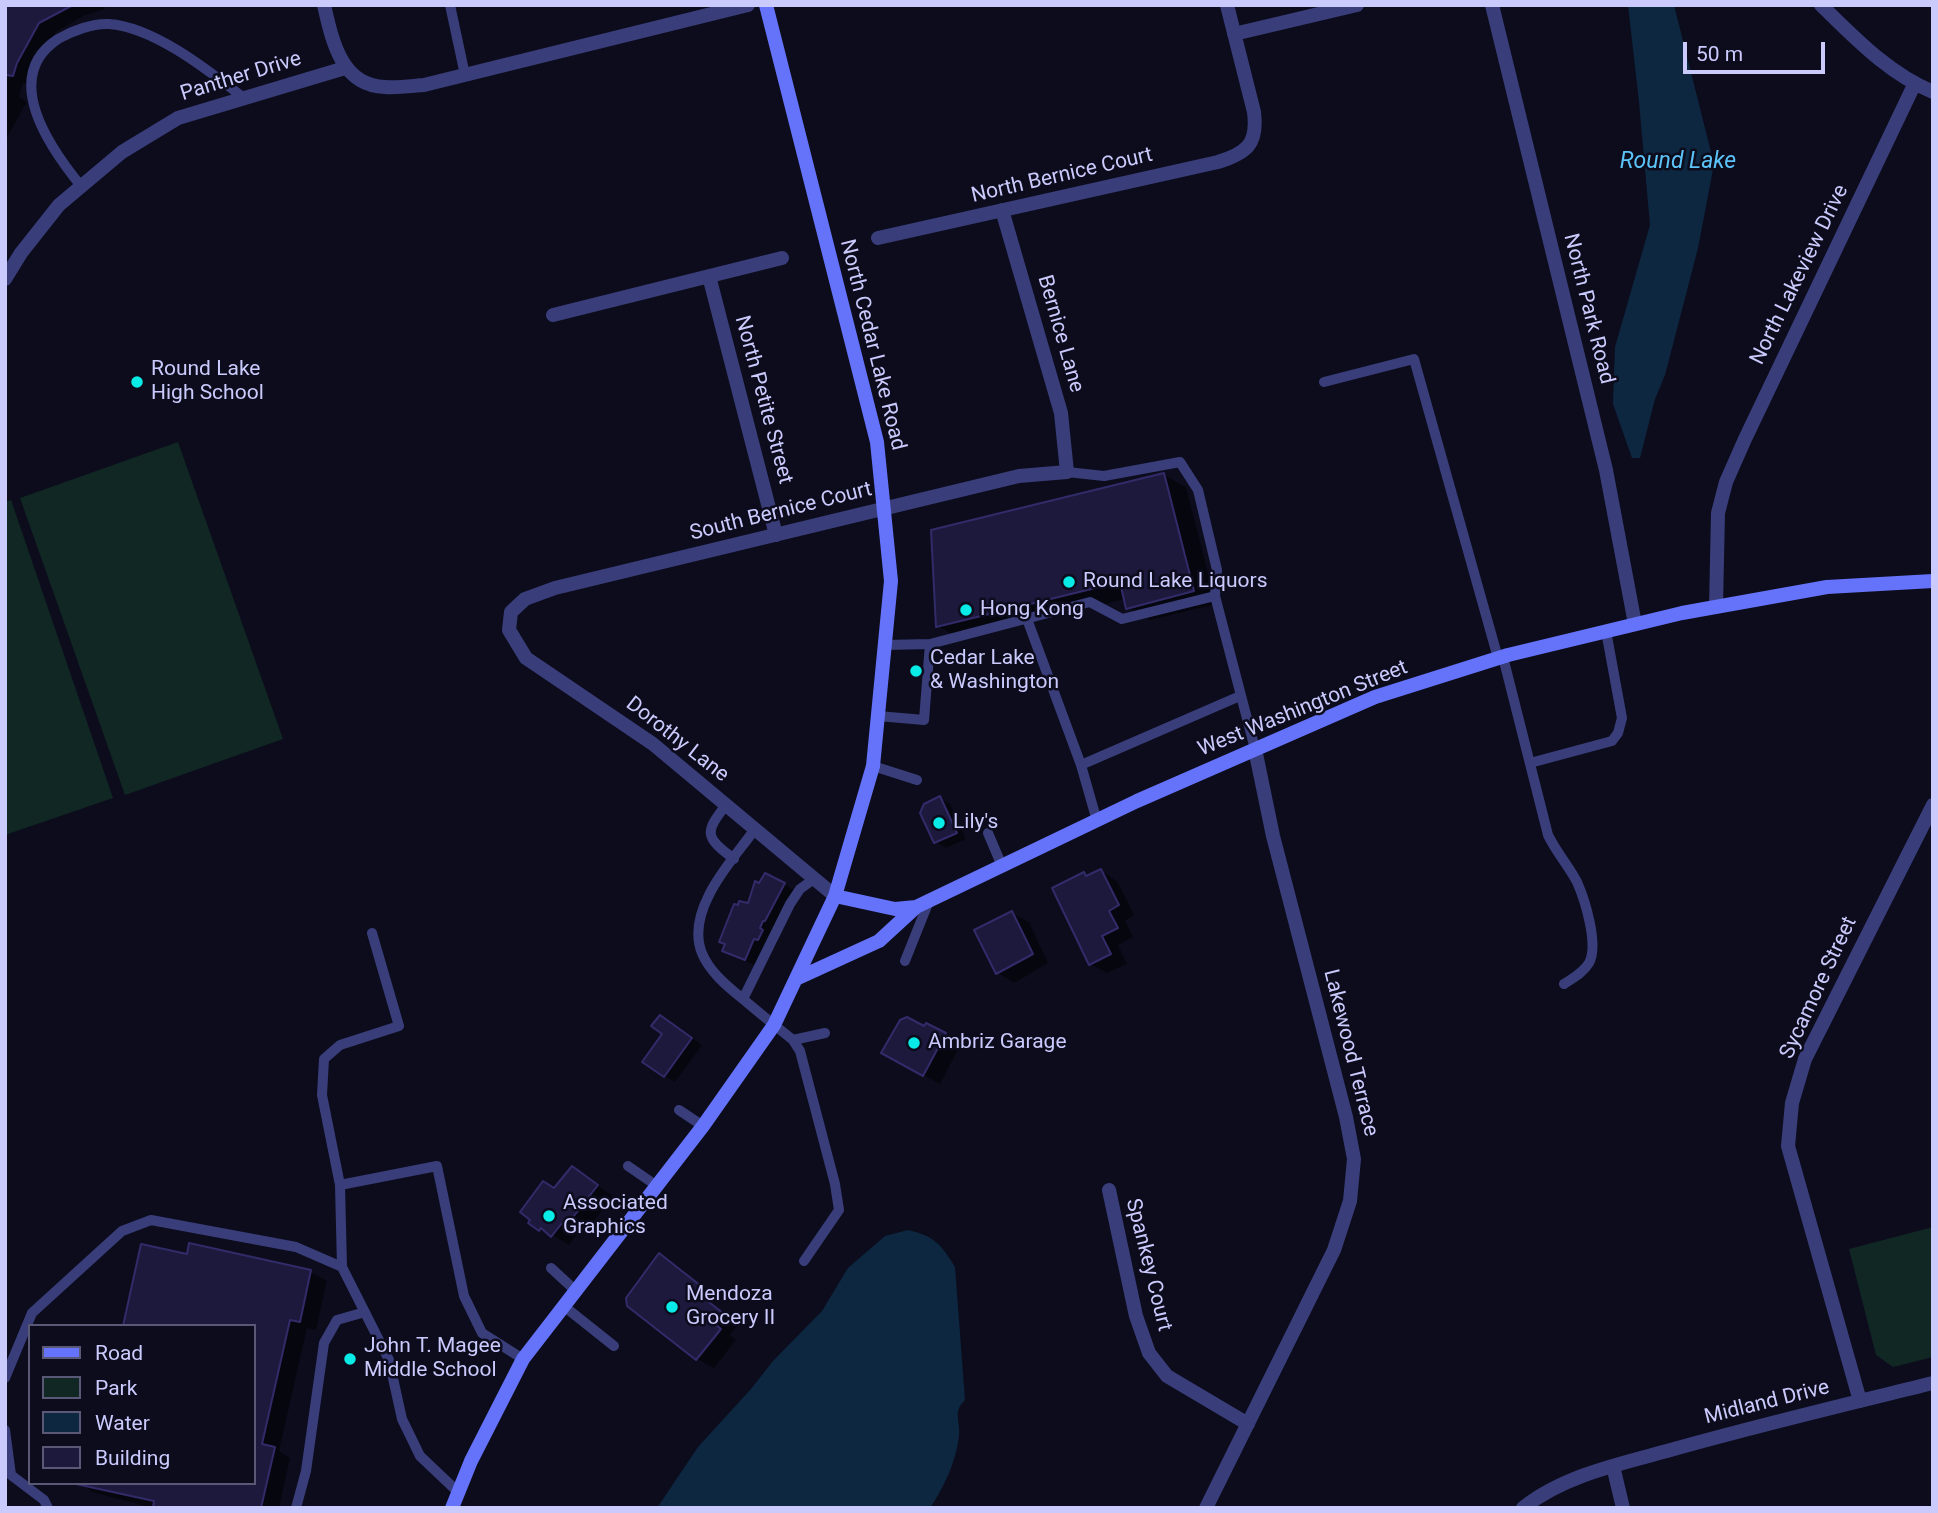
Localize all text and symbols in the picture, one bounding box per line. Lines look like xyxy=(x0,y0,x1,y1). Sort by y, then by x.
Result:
scale bar xyxy=(1686,28,1828,72)
text: 50 m xyxy=(1696,42,1743,66)
street label: Panther Drive xyxy=(177,47,305,107)
street label: North Bernice Court xyxy=(969,143,1155,209)
water label: Round Lake xyxy=(1620,148,1736,176)
street label: North Lakeview Drive xyxy=(1745,181,1855,369)
street label: North Park Road xyxy=(1557,231,1619,387)
street label: North Cedar Lake Road xyxy=(834,237,910,453)
street label: Bernice Lane xyxy=(1031,272,1089,396)
street label: North Petite Street xyxy=(728,313,798,487)
place label: Round Lake High School xyxy=(151,357,264,407)
marker: Round Lake High School xyxy=(129,374,145,390)
street label: South Bernice Court xyxy=(687,477,875,547)
place label: Round Lake Liquors xyxy=(1083,569,1268,595)
marker: Round Lake Liquors xyxy=(1061,574,1077,590)
place label: Hong Kong xyxy=(980,597,1084,623)
marker: Hong Kong xyxy=(958,602,974,618)
place label: Cedar Lake & Washington xyxy=(930,646,1059,696)
street label: West Washington Street xyxy=(1195,655,1411,763)
marker: Cedar Lake & Washington xyxy=(908,663,924,679)
street label: Dorothy Lane xyxy=(621,692,733,788)
place label: Lily's xyxy=(953,810,998,836)
marker: Lily's xyxy=(931,815,947,831)
street label: Sycamore Street xyxy=(1775,913,1863,1063)
street label: Lakewood Terrace xyxy=(1317,967,1383,1139)
place label: Ambriz Garage xyxy=(928,1030,1067,1056)
marker: Ambriz Garage xyxy=(906,1035,922,1051)
place label: Associated Graphics xyxy=(563,1191,668,1241)
street label: Spankey Court xyxy=(1119,1196,1177,1334)
marker: Associated Graphics xyxy=(541,1208,557,1224)
place label: Mendoza Grocery II xyxy=(686,1282,775,1332)
marker: Mendoza Grocery II xyxy=(664,1299,680,1315)
legend xyxy=(28,1324,256,1485)
place label: John T. Magee Middle School xyxy=(364,1334,501,1384)
text: Road xyxy=(95,1341,143,1365)
marker: John T. Magee Middle School xyxy=(342,1351,358,1367)
street label: Midland Drive xyxy=(1702,1375,1832,1431)
text: Park xyxy=(95,1376,137,1400)
text: Water xyxy=(95,1411,150,1435)
text: Building xyxy=(95,1446,170,1470)

